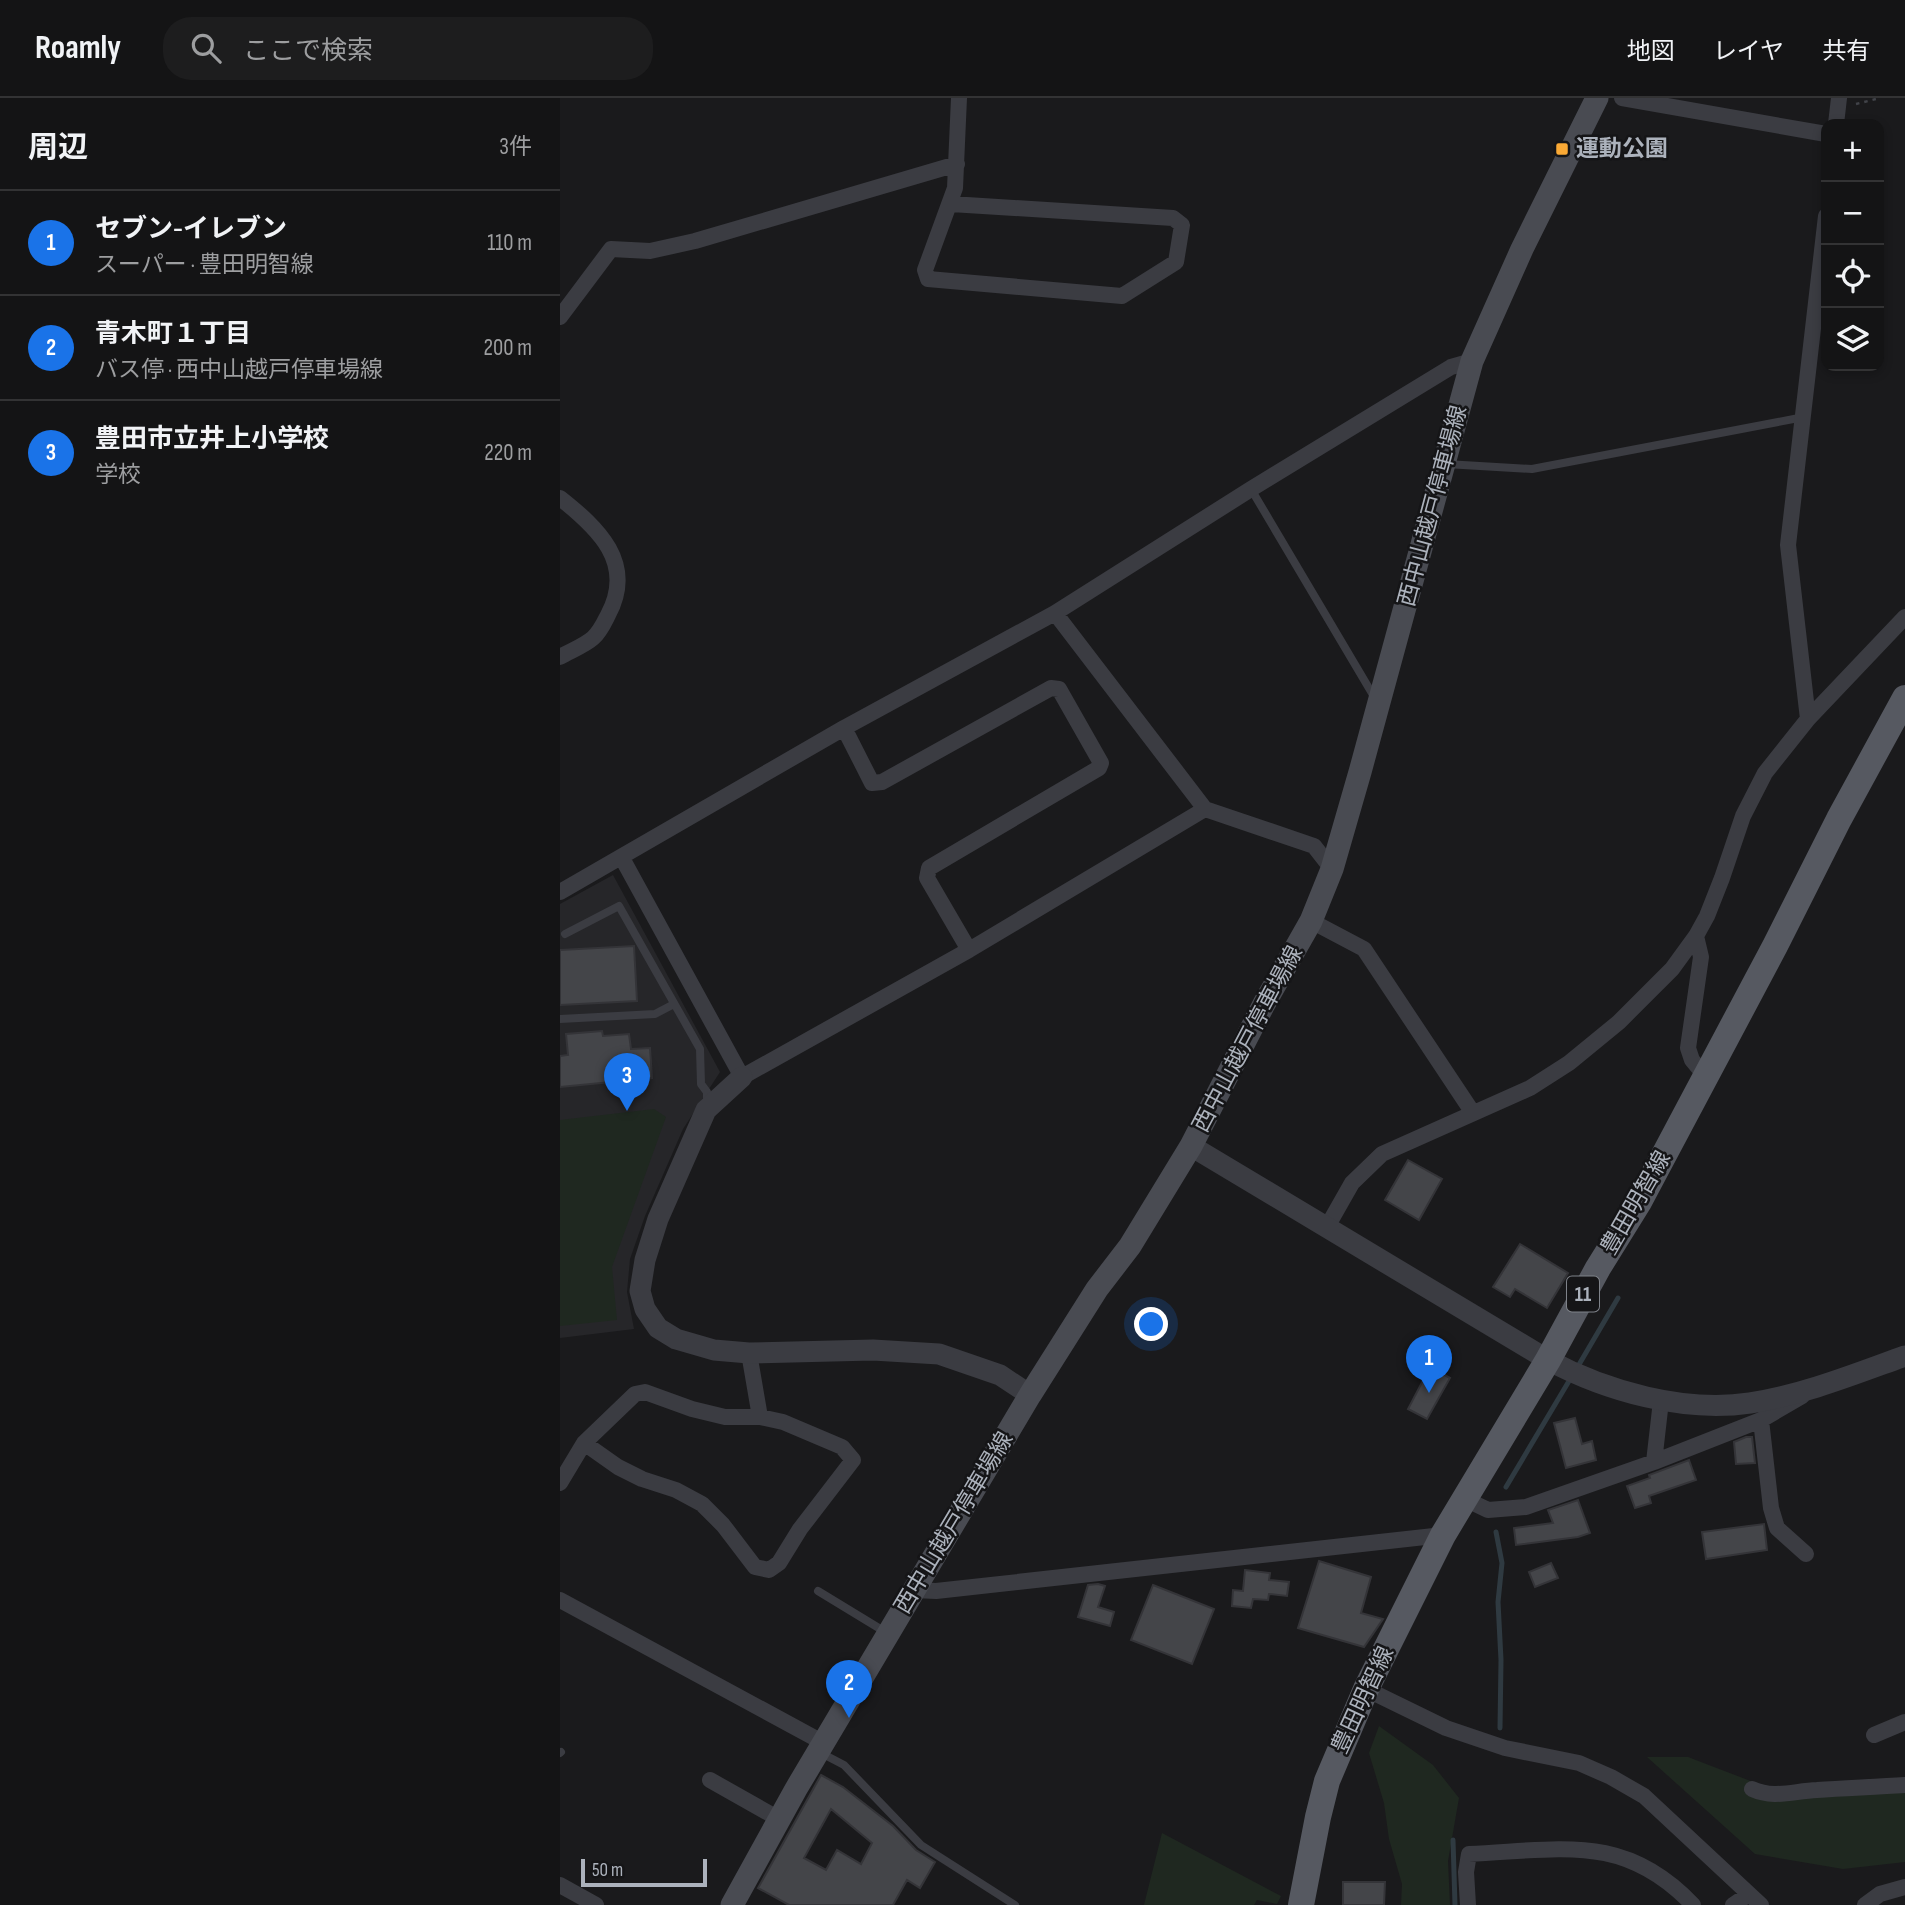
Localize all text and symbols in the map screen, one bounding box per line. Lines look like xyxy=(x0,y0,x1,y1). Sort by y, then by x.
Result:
search box xyxy=(163,17,653,80)
text: Roamly xyxy=(35,28,121,68)
icon: search xyxy=(187,29,225,67)
text: ここで検索 xyxy=(243,36,373,67)
text: 地図 xyxy=(1627,37,1675,66)
text: レイヤ xyxy=(1713,37,1784,66)
text: 共有 xyxy=(1822,37,1870,66)
map controls xyxy=(1821,119,1884,371)
button: + xyxy=(1821,119,1884,182)
text: 周辺 xyxy=(28,130,88,166)
text: 3件 xyxy=(499,133,532,161)
place label: 運動公園 xyxy=(1576,135,1668,163)
marker: 運動公園 xyxy=(1554,141,1570,157)
button: − xyxy=(1821,182,1884,245)
text: セブン-イレブン xyxy=(95,214,287,245)
text: 1 xyxy=(46,229,56,257)
text: 110 m xyxy=(487,229,532,257)
button: locate xyxy=(1821,245,1884,308)
text: スーパー · 豊田明智線 xyxy=(95,251,314,279)
button: layers xyxy=(1821,308,1884,371)
text: 青木町１丁目 xyxy=(95,319,251,350)
text: 2 xyxy=(46,334,56,362)
text: 200 m xyxy=(484,334,532,362)
text: バス停 · 西中山越戸停車場線 xyxy=(95,356,383,384)
street label: 西中山越戸停車場線 xyxy=(1393,402,1473,610)
text: 豊田市立井上小学校 xyxy=(95,424,329,455)
text: 3 xyxy=(46,439,56,467)
text: 220 m xyxy=(484,439,532,467)
text: 学校 xyxy=(95,461,141,489)
street label: 西中山越戸停車場線 xyxy=(1187,941,1309,1137)
pin: 3 xyxy=(604,1053,650,1111)
street label: 豊田明智線 xyxy=(1595,1146,1677,1260)
road number: 11 xyxy=(1567,1276,1599,1312)
your location xyxy=(1134,1307,1168,1341)
pin: 1 xyxy=(1406,1335,1452,1393)
street label: 西中山越戸停車場線 xyxy=(889,1427,1019,1619)
street label: 豊田明智線 xyxy=(1326,1642,1400,1758)
pin: 2 xyxy=(826,1660,872,1718)
scale bar xyxy=(581,1856,707,1888)
text: 50 m xyxy=(592,1859,623,1882)

